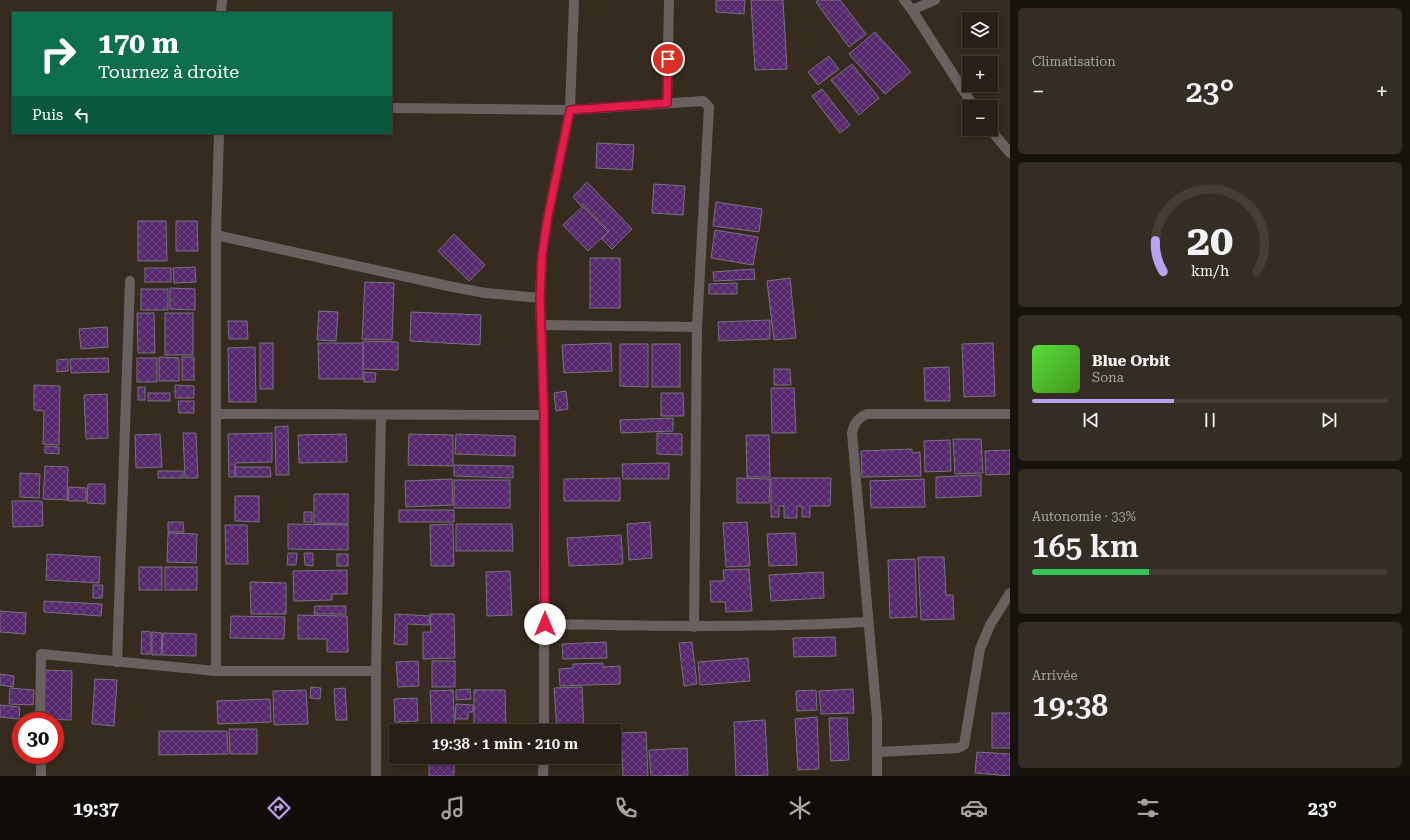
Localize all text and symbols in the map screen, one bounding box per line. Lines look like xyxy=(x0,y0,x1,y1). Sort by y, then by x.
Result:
map controls xyxy=(962,12,998,136)
button: layers xyxy=(962,12,998,48)
text: 170 m xyxy=(98,27,179,60)
icon: right xyxy=(32,28,84,80)
pin xyxy=(651,42,685,76)
icon: arrive xyxy=(657,48,679,70)
text: Climatisation xyxy=(1032,54,1116,69)
button: + xyxy=(962,56,998,92)
text: Tournez à droite xyxy=(98,61,239,82)
text: 23° xyxy=(1186,74,1234,109)
text: − xyxy=(1032,79,1044,104)
text: + xyxy=(1376,79,1388,104)
button: − xyxy=(962,100,998,136)
icon: left xyxy=(71,104,93,126)
text: Puis xyxy=(32,106,63,124)
text: 20 xyxy=(1187,216,1233,265)
text: km/h xyxy=(1191,263,1229,279)
text: Blue Orbit xyxy=(1092,352,1170,370)
text: Sona xyxy=(1092,370,1124,385)
icon: previous xyxy=(1080,409,1102,431)
icon: pause xyxy=(1199,409,1221,431)
icon: next xyxy=(1318,409,1340,431)
text: Autonomie · 33% xyxy=(1032,509,1136,524)
text: 165 km xyxy=(1032,529,1139,564)
position arrow xyxy=(524,603,566,645)
text: Arrivée xyxy=(1032,668,1078,683)
text: 19:38 xyxy=(1032,688,1108,723)
speed limit sign: 30 xyxy=(12,712,64,764)
text: 19:38 · 1 min · 210 m xyxy=(432,735,578,753)
icon: directions xyxy=(265,794,293,822)
icon: music xyxy=(439,794,467,822)
icon: phone xyxy=(612,794,640,822)
icon: climate xyxy=(786,794,814,822)
icon: car xyxy=(960,794,988,822)
icon: filters xyxy=(1134,794,1162,822)
text: 19:37 xyxy=(73,798,119,819)
text: 23° xyxy=(1308,798,1337,819)

